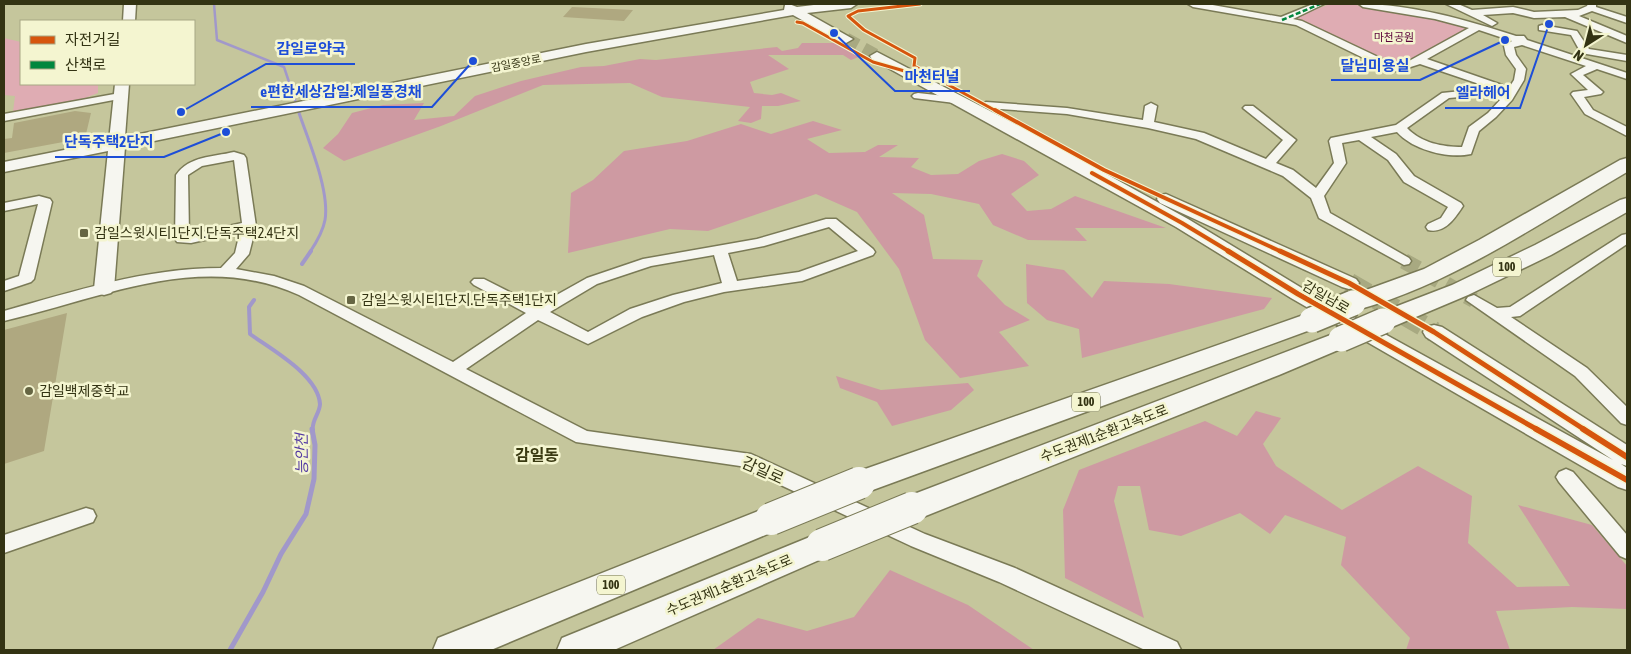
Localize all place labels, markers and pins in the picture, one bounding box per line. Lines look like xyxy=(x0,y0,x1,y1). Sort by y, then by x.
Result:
callout: 감일로약국 xyxy=(266,34,355,64)
callout: 달님미용실 xyxy=(1331,50,1420,80)
callout: 마천터널 xyxy=(895,61,970,91)
callout: e편한세상감일.제일풍경채 xyxy=(251,77,432,107)
callout: 엘라헤어 xyxy=(1445,78,1520,108)
callout: 단독주택2단지 xyxy=(55,127,164,157)
place label: 감일스윗시티1단지.단독주택2.4단지 xyxy=(94,225,299,241)
marker: 감일스윗시티1단지.단독주택2.4단지 xyxy=(78,227,90,239)
place label: 감일스윗시티1단지.단독주택1단지 xyxy=(361,292,557,308)
marker: 감일스윗시티1단지.단독주택1단지 xyxy=(345,294,357,306)
place label: 감일백제중학교 xyxy=(39,383,129,399)
marker: 감일백제중학교 xyxy=(23,385,35,397)

